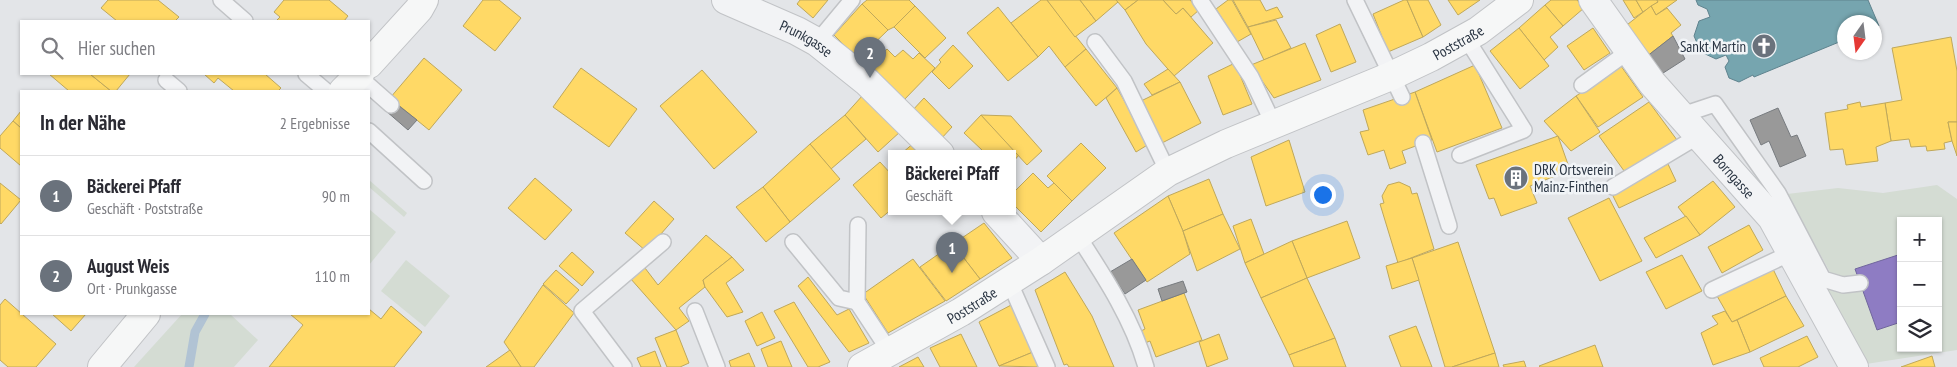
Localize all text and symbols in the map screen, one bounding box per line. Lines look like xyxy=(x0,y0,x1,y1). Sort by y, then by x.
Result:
street label: Prunkgasse xyxy=(777,15,837,61)
north arrow xyxy=(1837,15,1882,60)
search box xyxy=(20,20,370,75)
street label: Poststraße xyxy=(1429,21,1487,64)
church icon: Sankt Martin xyxy=(1751,33,1777,59)
icon: search xyxy=(38,34,66,62)
text: Hier suchen xyxy=(78,36,155,60)
pin: 2 xyxy=(854,37,886,78)
place label: Sankt Martin xyxy=(1680,37,1746,56)
text: In der Nähe xyxy=(40,109,126,136)
text: 2 Ergebnisse xyxy=(280,113,350,133)
popup xyxy=(888,150,1016,215)
street label: Borngasse xyxy=(1710,150,1759,202)
place label: DRK Ortsverein Mainz-Finthen xyxy=(1534,160,1613,196)
text: Bäckerei Pfaff xyxy=(905,161,999,185)
building icon: DRK Ortsverein Mainz-Finthen xyxy=(1503,165,1529,191)
text: Bäckerei Pfaff xyxy=(87,174,181,198)
your location xyxy=(1310,182,1336,208)
text: Geschäft xyxy=(905,185,953,205)
text: 1 xyxy=(52,186,60,206)
text: 90 m xyxy=(322,186,350,206)
text: Geschäft · Poststraße xyxy=(87,198,203,218)
map controls xyxy=(1897,217,1942,352)
button: + xyxy=(1897,217,1942,262)
pin: 1 xyxy=(936,232,968,273)
text: August Weis xyxy=(87,254,169,278)
button: − xyxy=(1897,262,1942,307)
text: 2 xyxy=(52,266,60,286)
text: 110 m xyxy=(315,266,350,286)
text: Ort · Prunkgasse xyxy=(87,278,177,298)
street label: Poststraße xyxy=(944,282,1000,327)
button: layers xyxy=(1897,307,1942,352)

